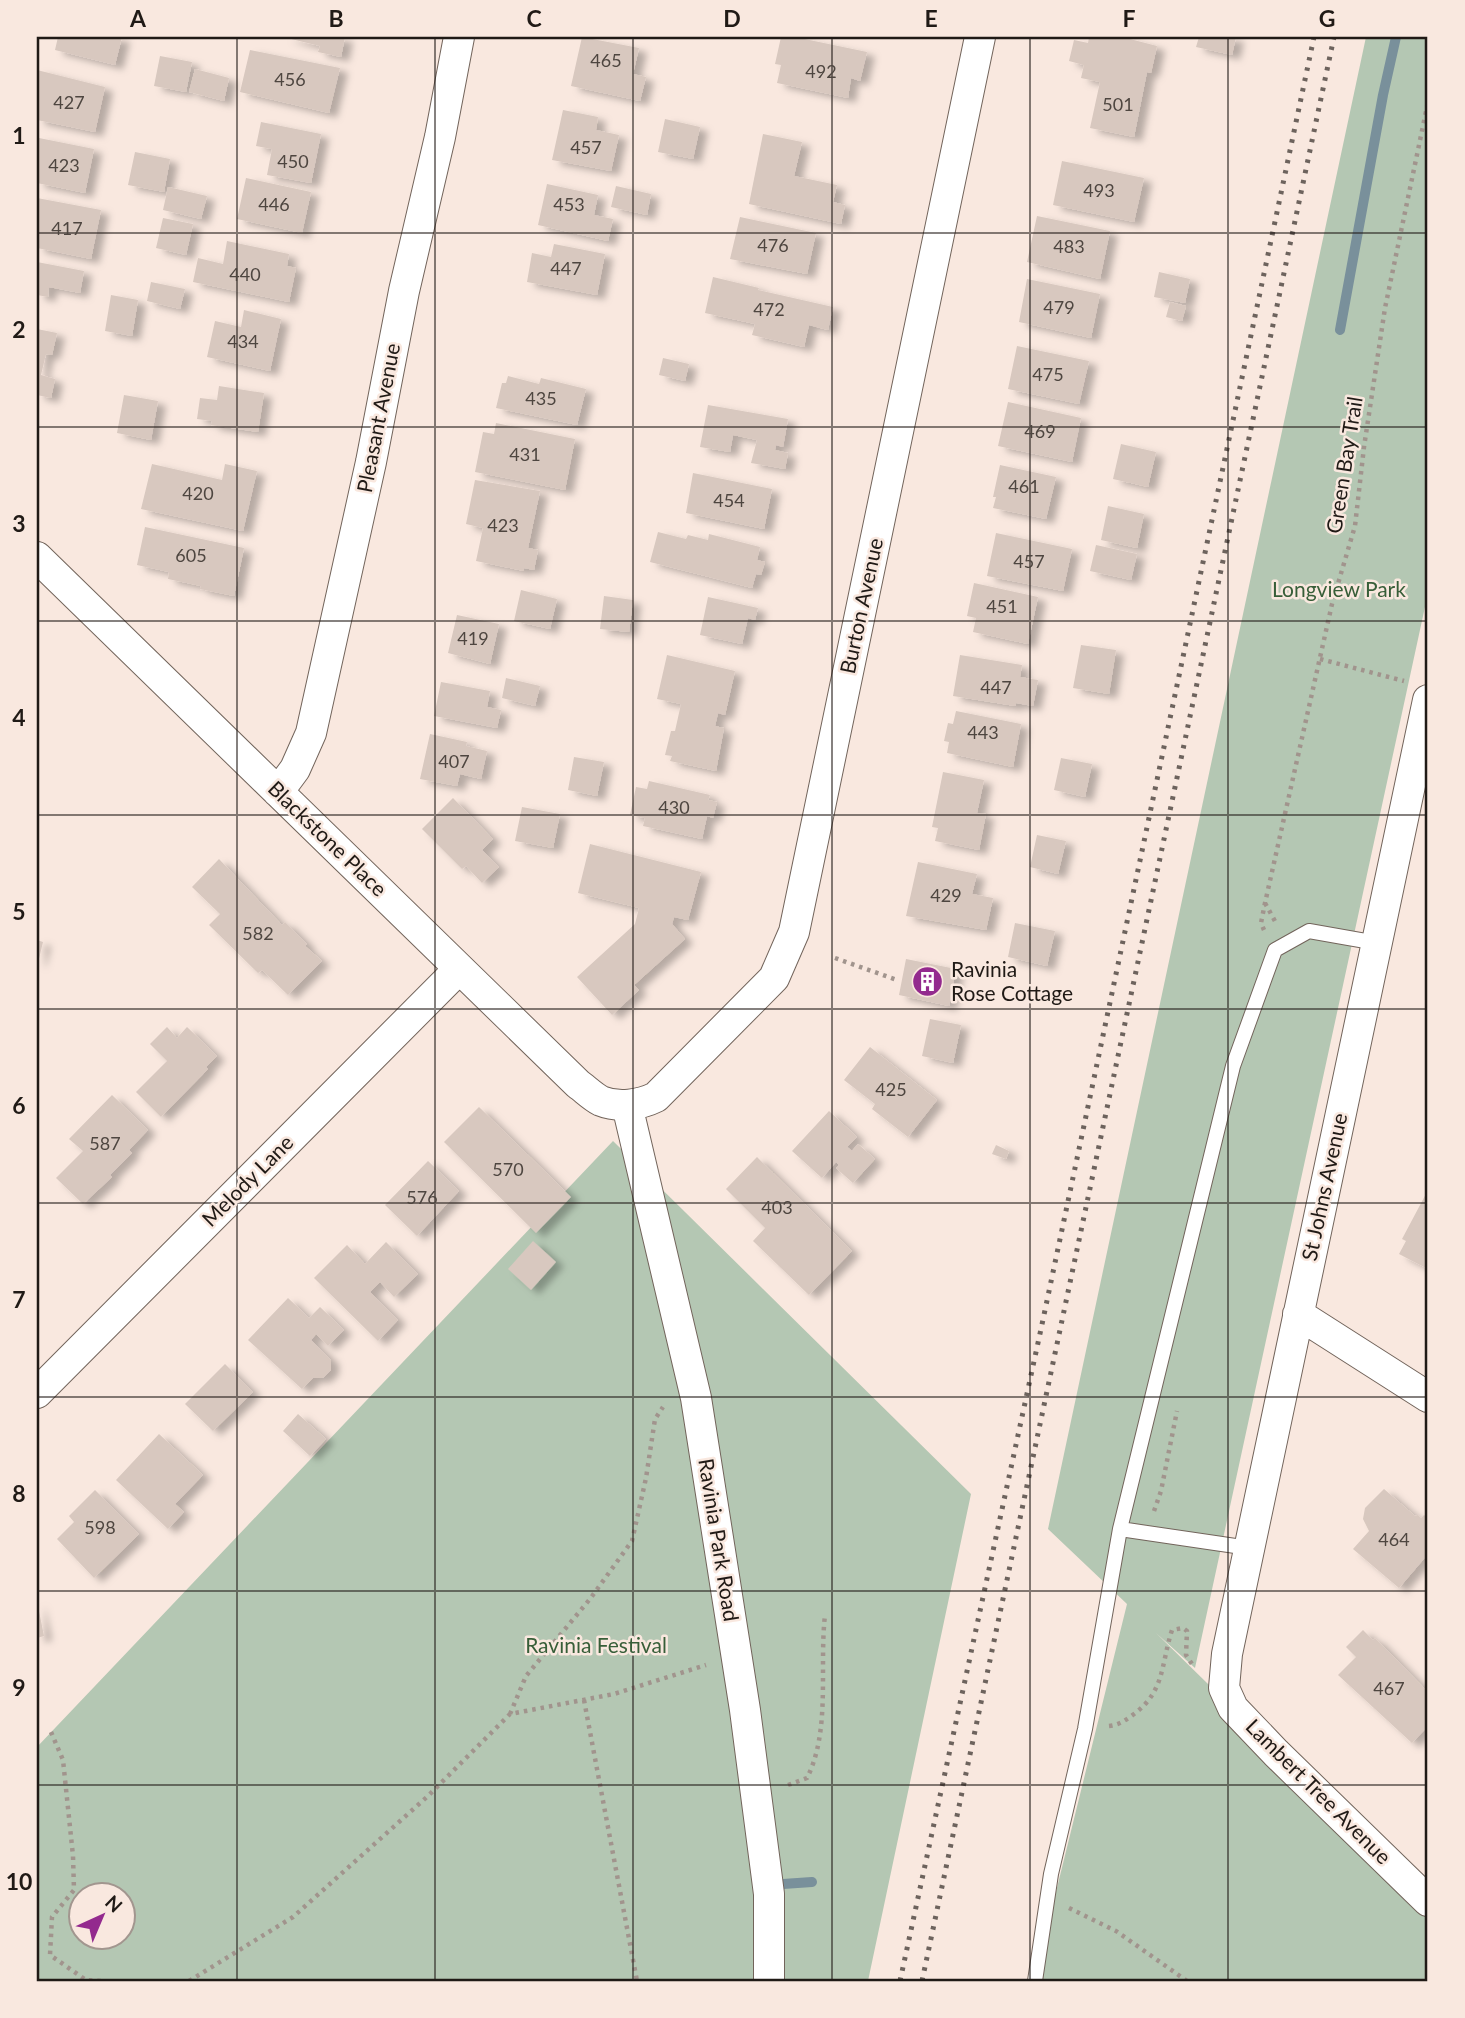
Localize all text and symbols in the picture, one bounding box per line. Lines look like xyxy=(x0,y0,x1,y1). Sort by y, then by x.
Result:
text: A xyxy=(129,4,147,32)
text: B xyxy=(328,4,344,32)
text: C xyxy=(526,4,542,32)
text: D xyxy=(723,4,741,32)
text: E xyxy=(924,4,938,32)
text: F xyxy=(1122,4,1136,32)
text: G xyxy=(1319,4,1335,32)
house number: 465 xyxy=(590,49,622,71)
house number: 492 xyxy=(805,60,837,82)
house number: 456 xyxy=(274,68,306,90)
house number: 427 xyxy=(53,91,85,113)
house number: 501 xyxy=(1102,93,1134,115)
text: 1 xyxy=(12,121,26,149)
house number: 457 xyxy=(570,136,602,158)
house number: 450 xyxy=(277,150,309,172)
house number: 423 xyxy=(48,154,80,176)
house number: 493 xyxy=(1083,179,1115,201)
house number: 446 xyxy=(258,193,290,215)
house number: 453 xyxy=(553,193,585,215)
house number: 417 xyxy=(51,217,83,239)
house number: 476 xyxy=(757,234,789,256)
house number: 483 xyxy=(1053,235,1085,257)
house number: 447 xyxy=(550,257,582,279)
house number: 440 xyxy=(229,263,261,285)
house number: 479 xyxy=(1043,296,1075,318)
house number: 472 xyxy=(753,298,785,320)
text: 2 xyxy=(12,315,26,343)
house number: 434 xyxy=(227,330,259,352)
street label: Pleasant Avenue xyxy=(351,341,404,495)
house number: 475 xyxy=(1032,363,1064,385)
house number: 435 xyxy=(525,387,557,409)
street label: Green Bay Trail xyxy=(1320,395,1367,535)
house number: 469 xyxy=(1024,420,1056,442)
house number: 431 xyxy=(509,443,541,465)
house number: 461 xyxy=(1008,475,1040,497)
house number: 420 xyxy=(182,482,214,504)
house number: 454 xyxy=(713,489,745,511)
text: 3 xyxy=(12,509,26,537)
house number: 423 xyxy=(487,514,519,536)
street label: Burton Avenue xyxy=(834,536,887,676)
house number: 605 xyxy=(175,544,207,566)
house number: 457 xyxy=(1013,550,1045,572)
park label: Longview Park xyxy=(1272,576,1406,601)
house number: 451 xyxy=(986,595,1018,617)
house number: 419 xyxy=(457,627,489,649)
house number: 447 xyxy=(980,676,1012,698)
text: 4 xyxy=(12,703,26,731)
house number: 443 xyxy=(967,721,999,743)
house number: 407 xyxy=(438,750,470,772)
street label: Blackstone Place xyxy=(264,775,392,901)
house number: 430 xyxy=(658,796,690,818)
house number: 429 xyxy=(930,884,962,906)
text: 5 xyxy=(12,897,26,925)
house number: 582 xyxy=(242,922,274,944)
place label: Ravinia Rose Cottage xyxy=(951,956,1073,1005)
building icon: Ravinia Rose Cottage xyxy=(911,965,945,999)
house number: 425 xyxy=(875,1078,907,1100)
text: 6 xyxy=(12,1091,26,1119)
street label: St Johns Avenue xyxy=(1296,1111,1351,1263)
street label: Melody Lane xyxy=(196,1129,298,1231)
house number: 587 xyxy=(89,1132,121,1154)
house number: 570 xyxy=(492,1158,524,1180)
house number: 576 xyxy=(406,1186,438,1208)
house number: 403 xyxy=(761,1196,793,1218)
text: 7 xyxy=(12,1285,26,1313)
street label: Ravinia Park Road xyxy=(694,1457,745,1623)
text: 8 xyxy=(12,1479,26,1507)
house number: 598 xyxy=(84,1516,116,1538)
house number: 464 xyxy=(1378,1528,1410,1550)
park label: Ravinia Festival xyxy=(525,1632,667,1657)
text: 9 xyxy=(12,1673,26,1701)
house number: 467 xyxy=(1373,1677,1405,1699)
street label: Lambert Tree Avenue xyxy=(1241,1713,1397,1869)
text: 10 xyxy=(6,1867,32,1895)
north arrow xyxy=(66,1882,136,1952)
text: N xyxy=(101,1890,127,1917)

